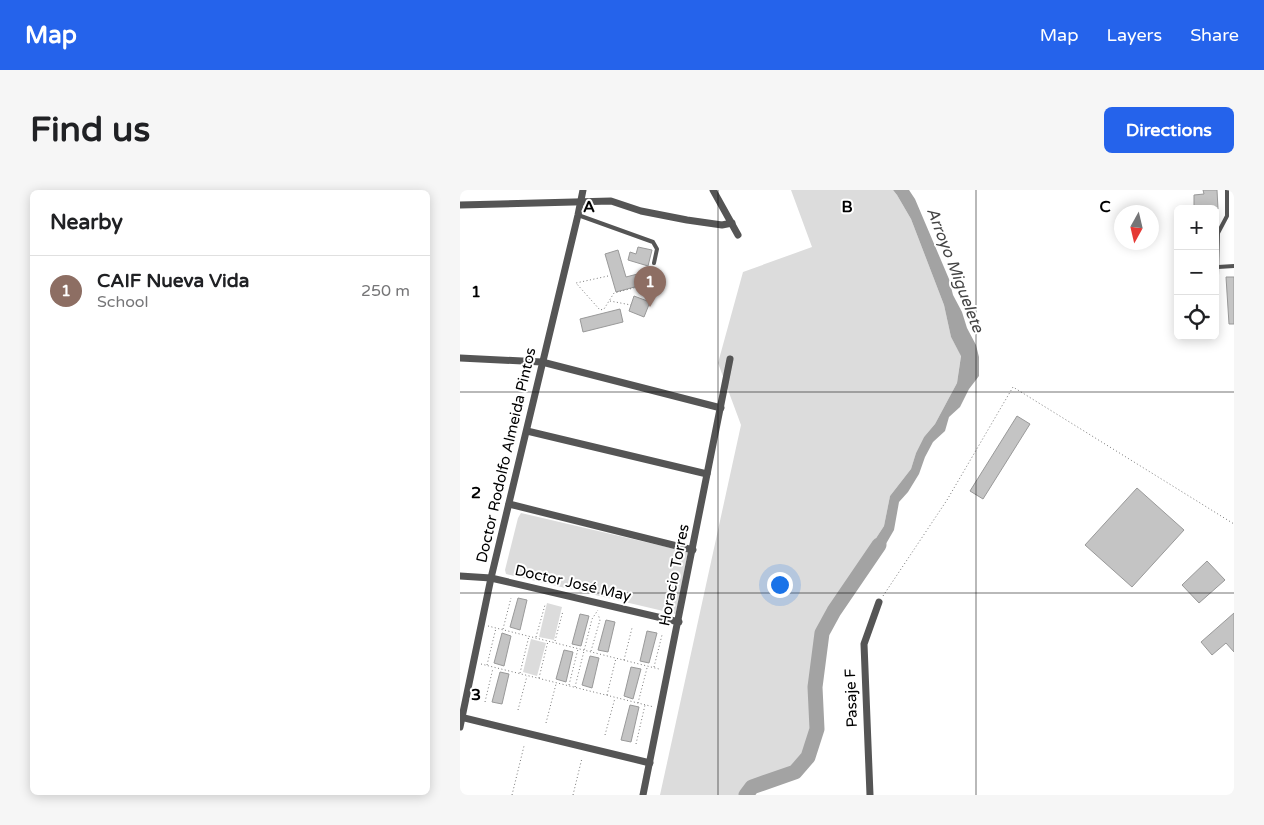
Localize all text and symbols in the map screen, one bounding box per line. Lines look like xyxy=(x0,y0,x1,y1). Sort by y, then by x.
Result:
text: Map xyxy=(25,21,77,50)
text: Map xyxy=(1040,24,1079,46)
text: Layers xyxy=(1107,24,1162,46)
text: Share xyxy=(1190,24,1239,46)
button: Directions xyxy=(1104,107,1234,153)
text: Find us xyxy=(30,109,150,151)
text: A xyxy=(583,197,595,217)
text: B xyxy=(841,197,853,217)
text: C xyxy=(1099,197,1111,217)
water label: Arroyo Miguelete xyxy=(922,205,988,336)
north arrow xyxy=(1114,205,1159,250)
map controls xyxy=(1174,205,1219,340)
button: + xyxy=(1174,205,1219,250)
text: Nearby xyxy=(50,210,123,235)
button: − xyxy=(1174,250,1219,295)
pin: 1 xyxy=(634,266,666,307)
text: CAIF Nueva Vida xyxy=(97,270,250,292)
text: 1 xyxy=(61,281,71,301)
text: 250 m xyxy=(361,281,410,301)
text: 1 xyxy=(471,282,481,302)
text: School xyxy=(97,292,149,312)
button: locate xyxy=(1174,295,1219,340)
street label: Doctor Rodolfo Almeida Pintos xyxy=(472,346,540,564)
text: 2 xyxy=(471,483,481,503)
street label: Horacio Torres xyxy=(655,523,693,627)
street label: Doctor José May xyxy=(513,561,633,605)
your location xyxy=(767,572,793,598)
street label: Pasaje F xyxy=(841,668,861,728)
text: 3 xyxy=(471,685,481,705)

